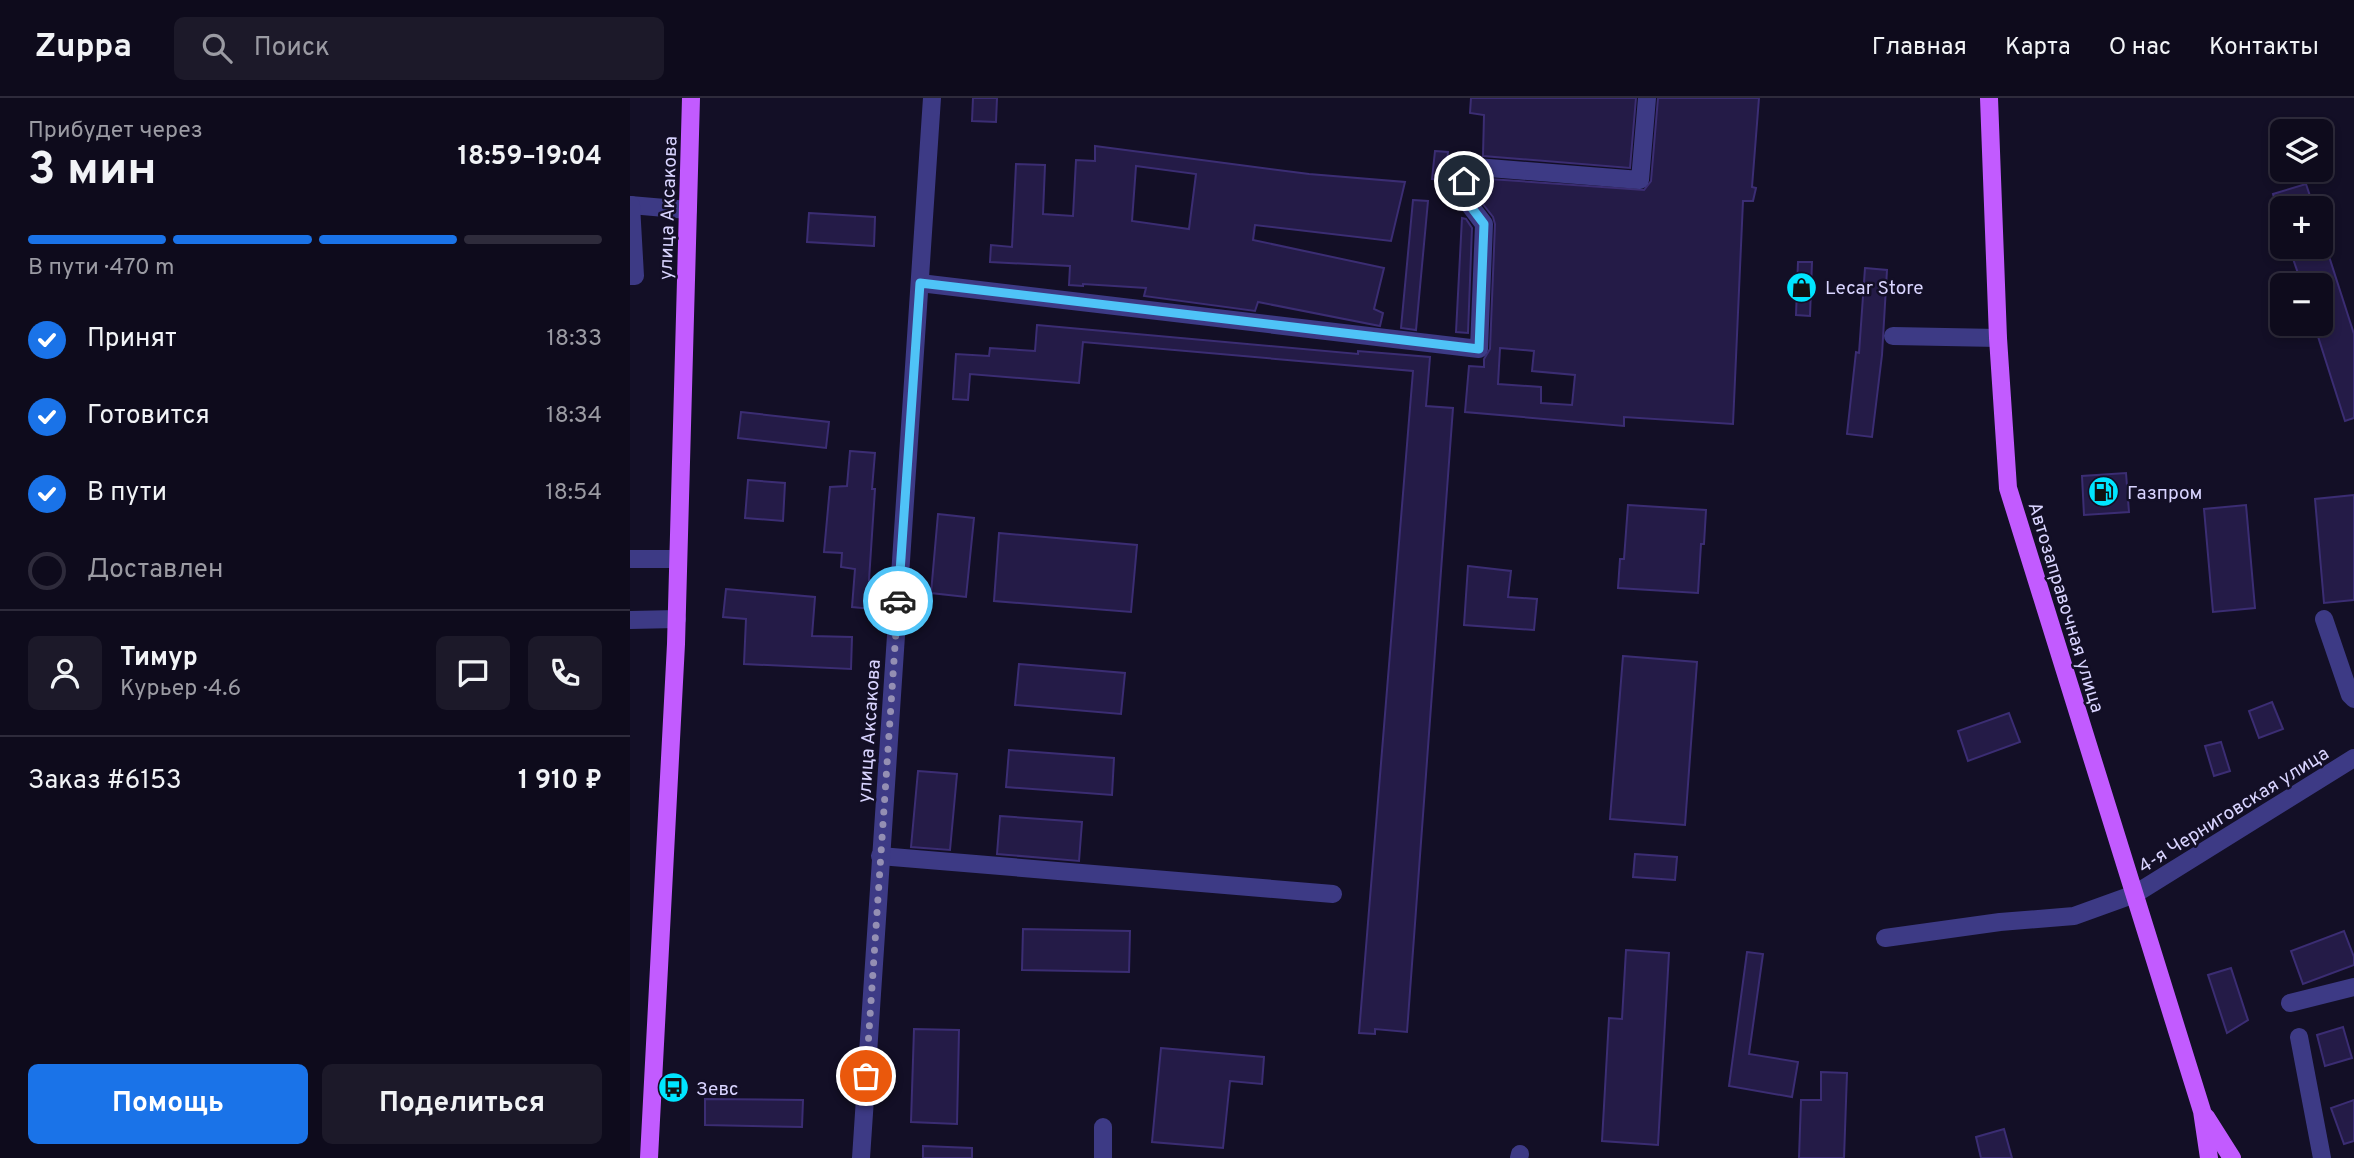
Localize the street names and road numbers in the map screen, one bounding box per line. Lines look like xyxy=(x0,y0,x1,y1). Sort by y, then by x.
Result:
street label: улица Аксакова xyxy=(654,136,684,280)
street label: Автозаправочная улица xyxy=(2022,499,2109,716)
street label: улица Аксакова xyxy=(853,659,887,804)
street label: 4-я Черниговская улица xyxy=(2134,742,2334,879)

